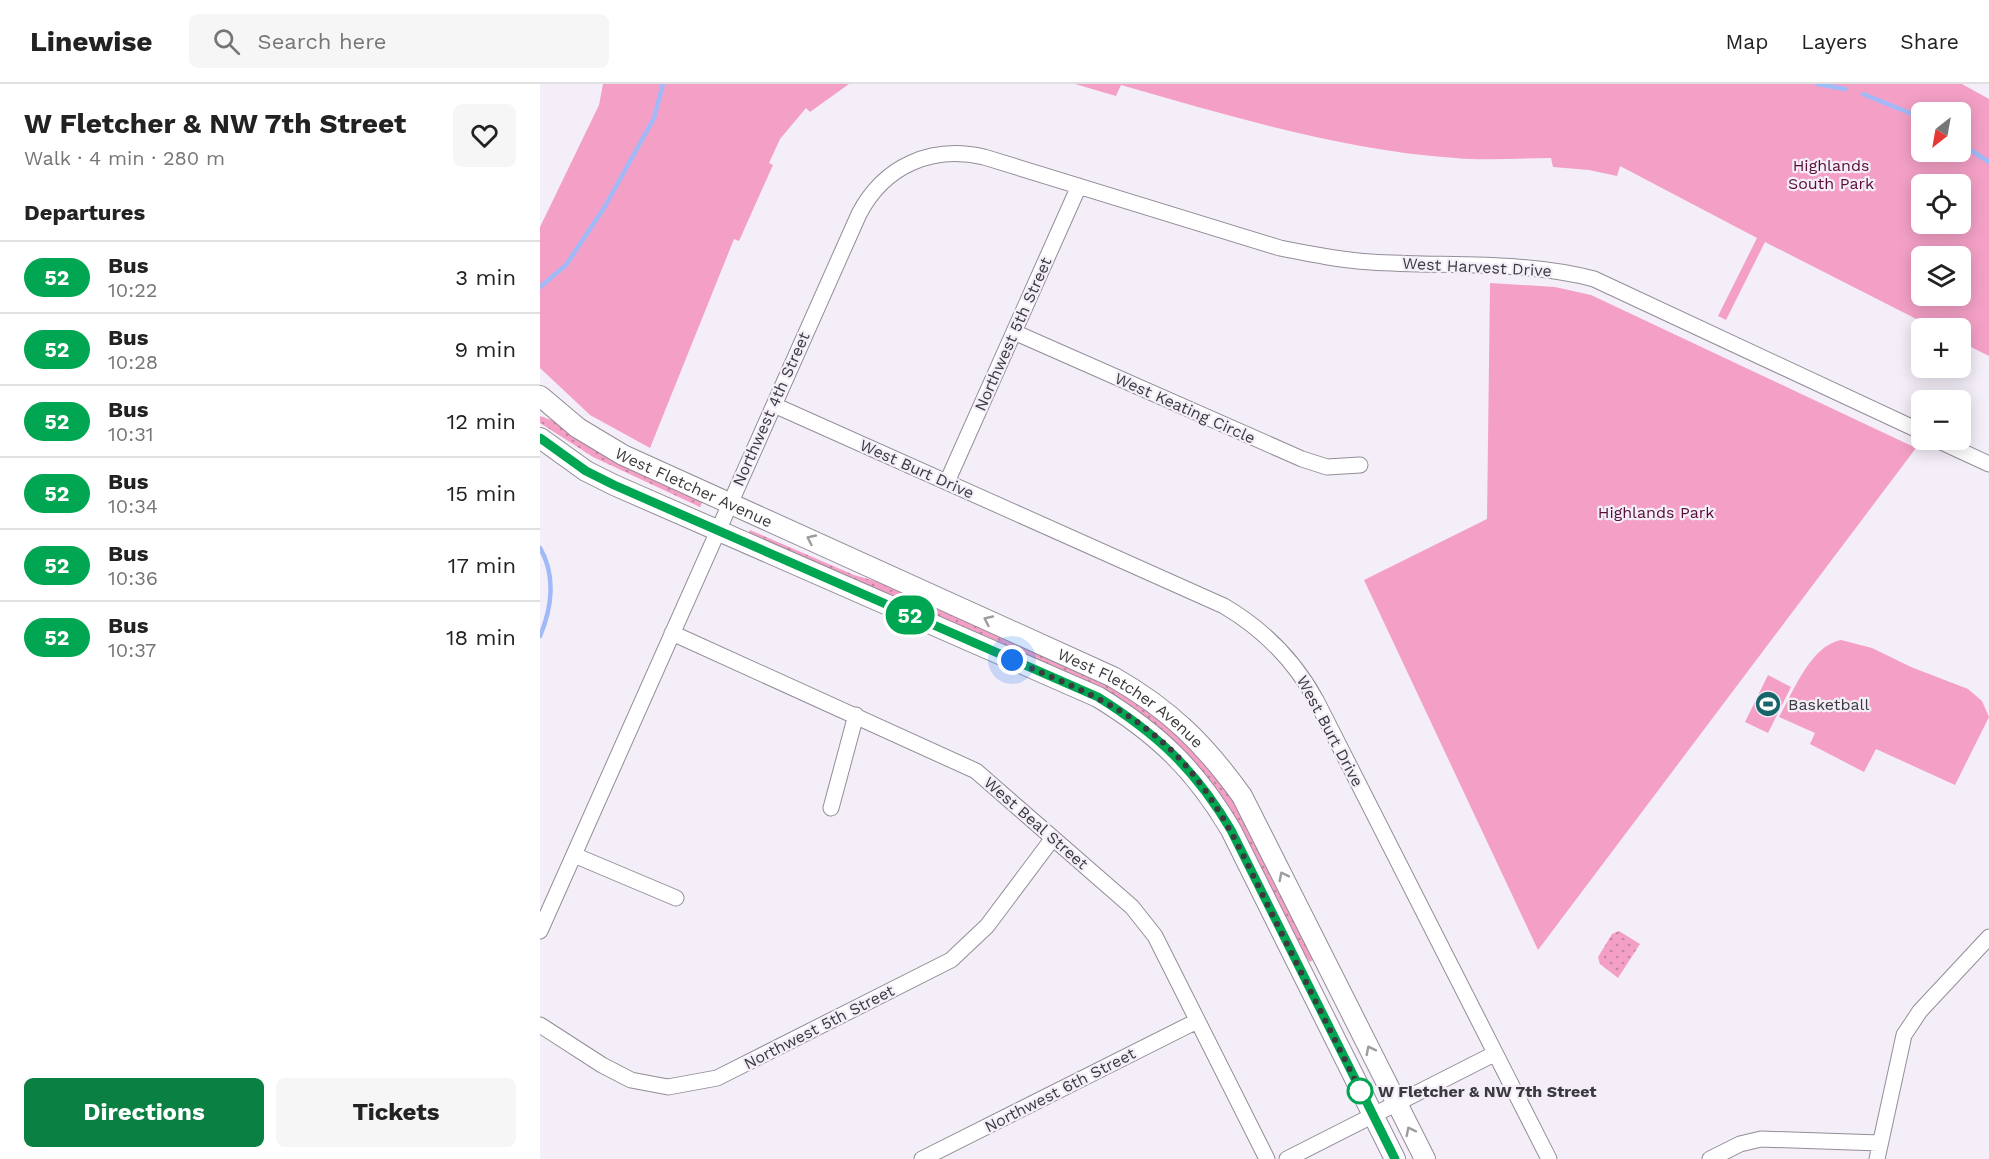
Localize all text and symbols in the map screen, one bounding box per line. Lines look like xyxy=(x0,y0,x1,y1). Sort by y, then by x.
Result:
search box xyxy=(189,14,609,68)
text: Linewise xyxy=(30,25,153,58)
icon: search xyxy=(210,25,243,58)
text: Search here xyxy=(258,29,387,54)
text: Map xyxy=(1725,29,1768,54)
text: Layers xyxy=(1801,29,1867,54)
text: Share xyxy=(1900,29,1959,54)
north arrow xyxy=(1911,102,1971,162)
map controls xyxy=(1911,102,1971,450)
button: heart xyxy=(453,104,516,167)
text: W Fletcher & NW 7th Street xyxy=(24,107,406,140)
text: Walk · 4 min · 280 m xyxy=(24,146,225,170)
park label: Highlands South Park xyxy=(1788,156,1874,193)
button: locate xyxy=(1911,174,1971,234)
text: Departures xyxy=(24,200,145,225)
button: layers xyxy=(1911,246,1971,306)
text: Bus xyxy=(108,253,148,278)
street label: Northwest 5th Street xyxy=(971,254,1056,414)
street label: West Harvest Drive xyxy=(1402,254,1552,280)
text: 52 xyxy=(45,265,69,290)
text: 3 min xyxy=(455,265,516,290)
text: 10:22 xyxy=(108,278,157,302)
button: + xyxy=(1911,318,1971,378)
text: Bus xyxy=(108,325,148,350)
street label: Northwest 4th Street xyxy=(728,329,814,489)
text: 52 xyxy=(45,337,69,362)
text: 9 min xyxy=(454,337,516,362)
text: 10:28 xyxy=(108,350,158,374)
street label: West Keating Circle xyxy=(1112,368,1258,448)
button: − xyxy=(1911,390,1971,450)
text: Bus xyxy=(108,397,148,422)
text: 52 xyxy=(45,409,69,434)
text: 12 min xyxy=(447,409,516,434)
text: 10:31 xyxy=(108,422,154,446)
street label: West Burt Drive xyxy=(857,435,977,503)
street label: West Fletcher Avenue xyxy=(612,443,776,531)
text: Bus xyxy=(108,469,148,494)
text: 52 xyxy=(45,481,69,506)
text: 15 min xyxy=(447,481,516,506)
text: 10:34 xyxy=(108,494,158,518)
park label: Highlands Park xyxy=(1598,503,1714,522)
one-way arrow xyxy=(806,534,817,546)
text: Bus xyxy=(108,541,148,566)
text: 52 xyxy=(45,553,69,578)
text: 17 min xyxy=(448,553,516,578)
text: 10:36 xyxy=(108,566,158,590)
line badge: 52 xyxy=(883,596,937,634)
text: 52 xyxy=(898,603,922,628)
text: Bus xyxy=(108,613,148,638)
one-way arrow xyxy=(983,615,994,627)
text: 52 xyxy=(45,625,69,650)
text: 18 min xyxy=(446,625,516,650)
text: 10:37 xyxy=(108,638,156,662)
street label: West Fletcher Avenue xyxy=(1055,644,1207,752)
your location xyxy=(997,645,1027,675)
street label: West Burt Drive xyxy=(1293,672,1367,790)
sports icon: Basketball xyxy=(1753,689,1783,719)
place label: Basketball xyxy=(1788,695,1869,714)
street label: West Beal Street xyxy=(980,773,1092,873)
one-way arrow xyxy=(1279,872,1290,882)
street label: Northwest 5th Street xyxy=(741,981,898,1073)
street label: Northwest 6th Street xyxy=(981,1044,1139,1136)
one-way arrow xyxy=(1366,1046,1378,1057)
button: Directions xyxy=(24,1078,264,1147)
button: Tickets xyxy=(276,1078,516,1147)
marker: W Fletcher & NW 7th Street xyxy=(1347,1078,1373,1104)
place label: W Fletcher & NW 7th Street xyxy=(1378,1082,1596,1101)
one-way arrow xyxy=(1406,1126,1418,1137)

